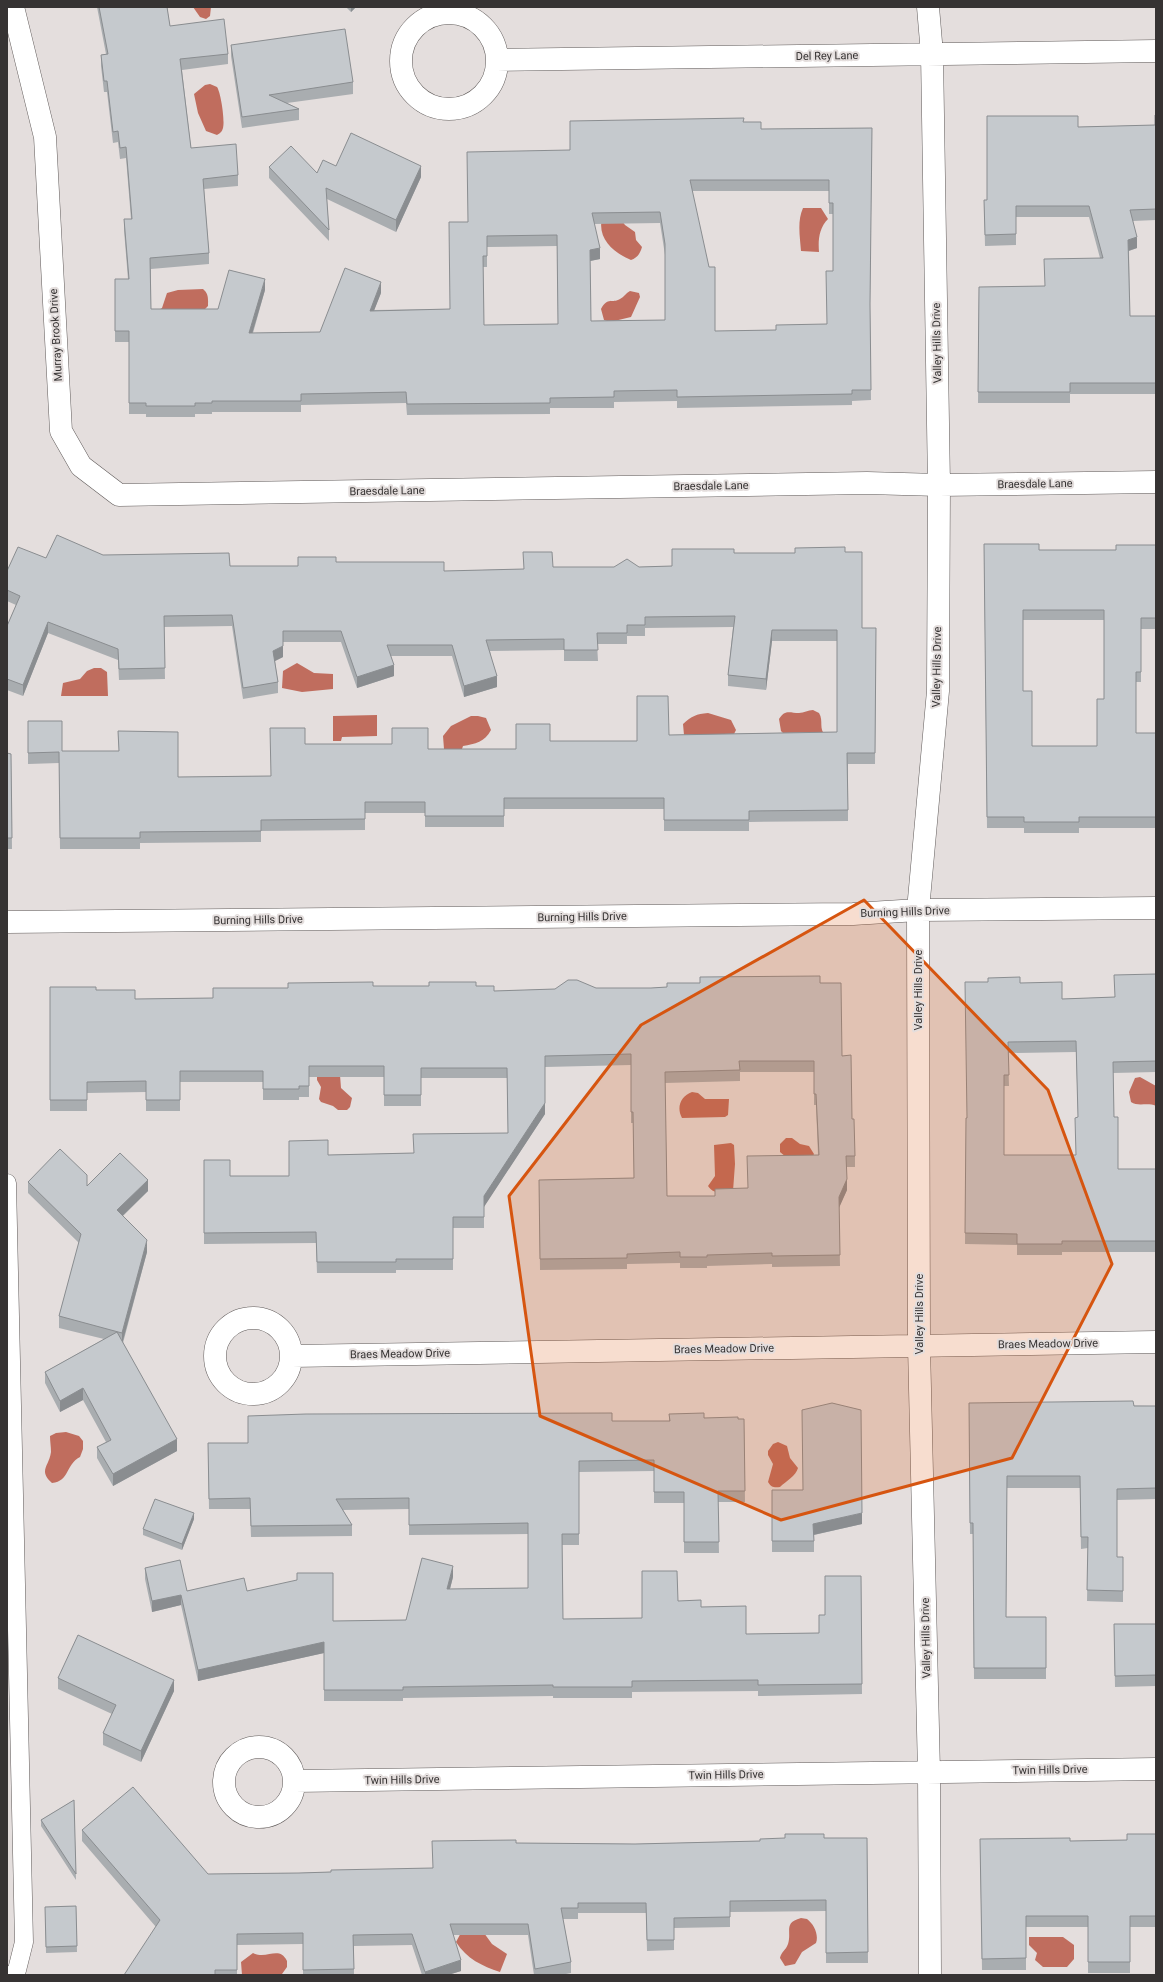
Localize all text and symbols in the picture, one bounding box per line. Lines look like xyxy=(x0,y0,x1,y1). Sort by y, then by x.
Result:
street label: Del Rey Lane xyxy=(796,49,859,63)
street label: Murray Brook Drive xyxy=(47,288,65,382)
street label: Valley Hills Drive xyxy=(930,302,944,383)
street label: Braesdale Lane xyxy=(997,477,1073,491)
street label: Braesdale Lane xyxy=(673,479,749,493)
street label: Braesdale Lane xyxy=(349,484,425,498)
street label: Valley Hills Drive xyxy=(930,626,944,707)
street label: Burning Hills Drive xyxy=(860,904,950,920)
street label: Burning Hills Drive xyxy=(537,910,627,924)
street label: Burning Hills Drive xyxy=(213,913,303,927)
street label: Valley Hills Drive xyxy=(912,949,925,1030)
street label: Valley Hills Drive xyxy=(913,1273,926,1354)
street label: Braes Meadow Drive xyxy=(998,1337,1098,1351)
street label: Braes Meadow Drive xyxy=(674,1342,774,1356)
street label: Braes Meadow Drive xyxy=(350,1347,450,1361)
street label: Valley Hills Drive xyxy=(919,1597,933,1678)
street label: Twin Hills Drive xyxy=(1012,1763,1088,1777)
street label: Twin Hills Drive xyxy=(688,1768,764,1782)
street label: Twin Hills Drive xyxy=(364,1773,440,1787)

